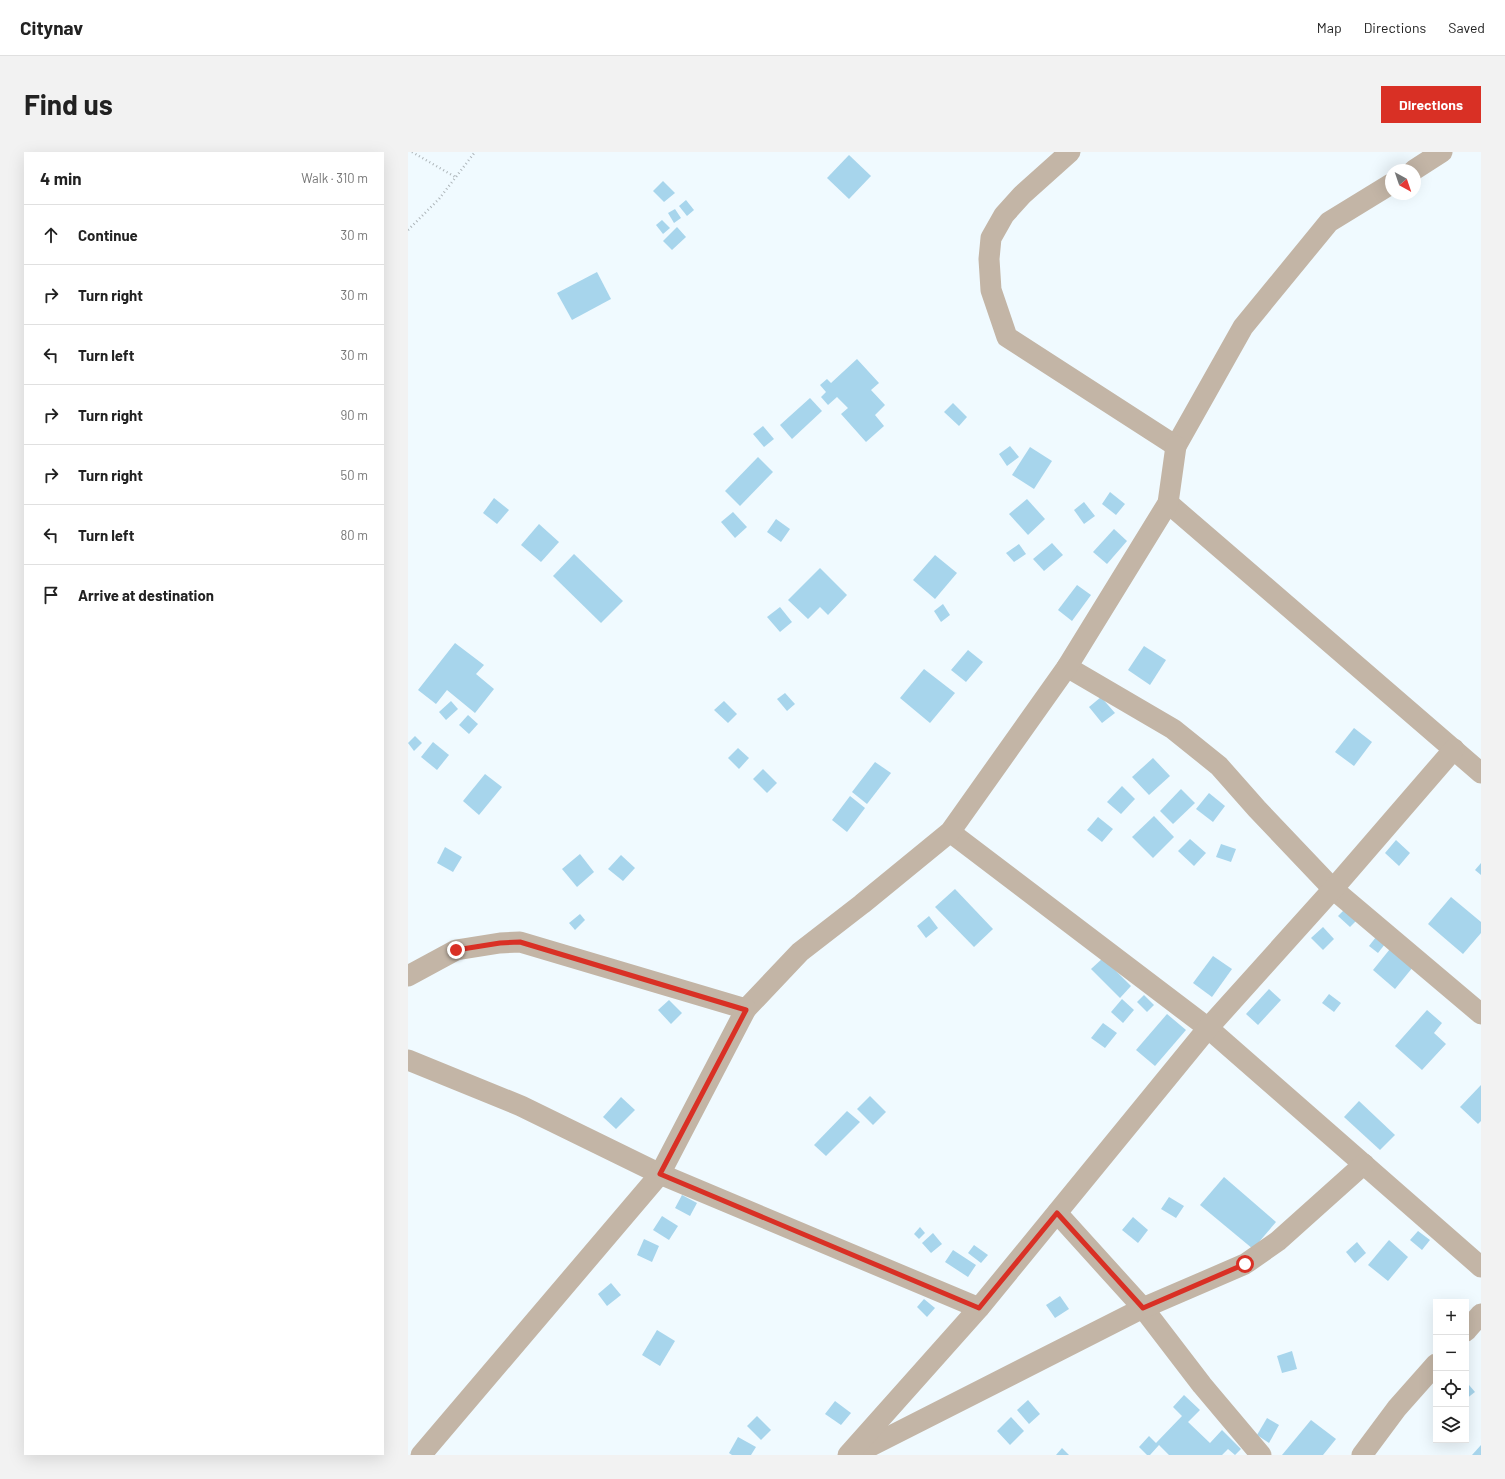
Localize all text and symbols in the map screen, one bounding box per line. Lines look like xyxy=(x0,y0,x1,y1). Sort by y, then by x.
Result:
text: Citynav xyxy=(20,16,83,39)
text: Map xyxy=(1317,19,1342,36)
text: Directions xyxy=(1364,19,1426,36)
text: Saved xyxy=(1448,19,1485,36)
button: Directions xyxy=(1381,86,1481,123)
text: Find us xyxy=(24,87,113,121)
north arrow xyxy=(1385,164,1421,200)
text: 4 min xyxy=(40,168,82,188)
text: Walk · 310 m xyxy=(301,170,368,186)
icon: ahead xyxy=(40,224,62,246)
text: Continue xyxy=(78,226,138,244)
text: 30 m xyxy=(341,227,368,243)
icon: right xyxy=(40,284,62,306)
text: Turn right xyxy=(78,286,143,304)
text: 30 m xyxy=(341,287,368,303)
icon: left xyxy=(40,344,62,366)
text: Turn left xyxy=(78,346,134,364)
text: 30 m xyxy=(341,347,368,363)
icon: right xyxy=(40,404,62,426)
text: Turn right xyxy=(78,406,143,424)
text: 90 m xyxy=(341,407,368,423)
icon: right xyxy=(40,464,62,486)
text: Turn right xyxy=(78,466,143,484)
text: 50 m xyxy=(341,467,368,483)
icon: left xyxy=(40,524,62,546)
text: Turn left xyxy=(78,526,134,544)
text: 80 m xyxy=(341,527,368,543)
icon: arrive xyxy=(40,584,62,606)
text: Arrive at destination xyxy=(78,586,214,604)
route end xyxy=(447,941,465,959)
route start xyxy=(1236,1255,1254,1273)
map controls xyxy=(1433,1299,1469,1443)
button: + xyxy=(1433,1299,1469,1335)
button: − xyxy=(1433,1335,1469,1371)
button: locate xyxy=(1433,1371,1469,1407)
button: layers xyxy=(1433,1407,1469,1443)

